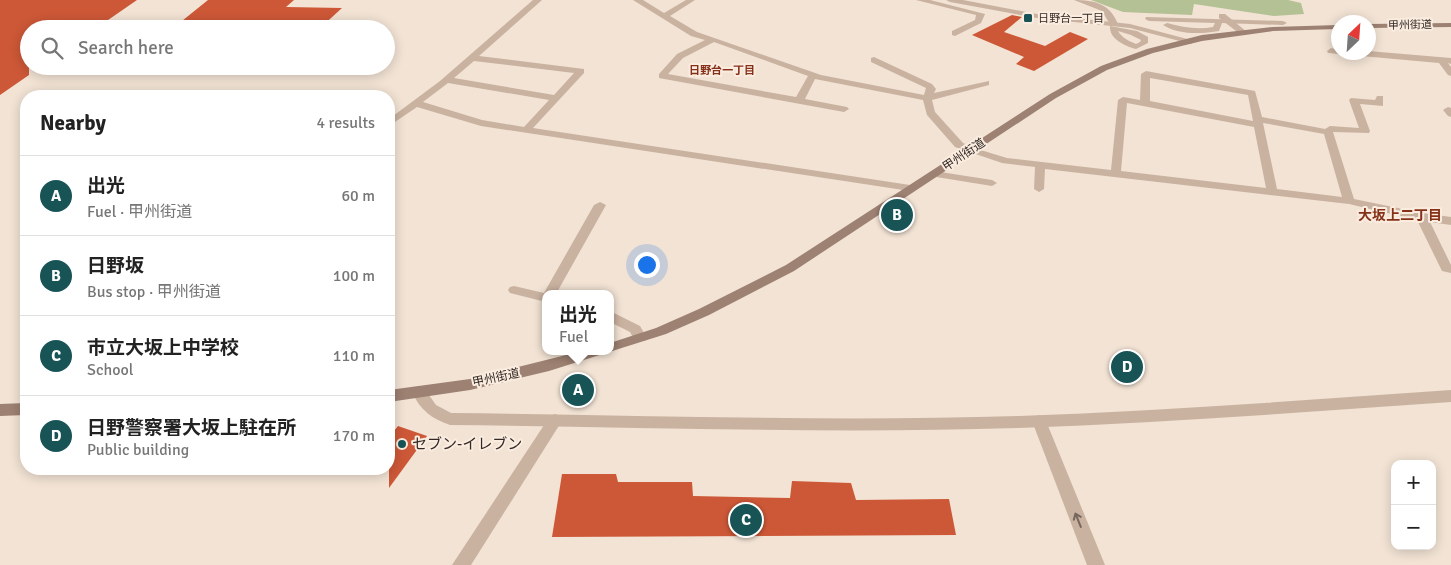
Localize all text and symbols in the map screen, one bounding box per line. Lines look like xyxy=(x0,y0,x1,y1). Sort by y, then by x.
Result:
marker: 日野台一丁目 xyxy=(1022,12,1034,24)
place label: 日野台一丁目 xyxy=(1038,12,1104,25)
north arrow xyxy=(1331,15,1376,60)
street label: 甲州街道 xyxy=(1388,18,1432,32)
search box xyxy=(20,20,395,75)
icon: search xyxy=(38,34,66,62)
text: Search here xyxy=(78,36,174,60)
district label: 日野台一丁目 xyxy=(689,64,755,77)
text: Nearby xyxy=(40,110,106,136)
text: 4 results xyxy=(316,113,375,133)
street label: 甲州街道 xyxy=(940,135,988,175)
text: 出光 xyxy=(87,174,125,198)
text: A xyxy=(51,186,61,206)
text: 60 m xyxy=(341,186,375,206)
pin: B xyxy=(881,196,913,234)
text: Fuel · 甲州街道 xyxy=(87,202,192,222)
district label: 大坂上二丁目 xyxy=(1358,207,1442,224)
your location xyxy=(634,252,660,278)
text: 日野坂 xyxy=(87,254,144,278)
text: B xyxy=(51,266,61,286)
text: 100 m xyxy=(333,266,375,286)
text: Bus stop · 甲州街道 xyxy=(87,282,221,302)
popup xyxy=(542,290,614,355)
text: 出光 xyxy=(559,303,597,327)
text: Fuel xyxy=(559,327,588,347)
text: 市立大坂上中学校 xyxy=(87,336,239,360)
text: C xyxy=(51,346,61,366)
text: 110 m xyxy=(333,346,375,366)
pin: D xyxy=(1111,348,1143,386)
text: School xyxy=(87,360,133,380)
street label: 甲州街道 xyxy=(471,366,521,390)
pin: A xyxy=(562,371,594,409)
text: 日野警察署大坂上駐在所 xyxy=(87,416,296,440)
text: D xyxy=(51,426,61,446)
text: 170 m xyxy=(333,426,375,446)
place label: セブン-イレブン xyxy=(412,435,522,453)
marker: セブン-イレブン xyxy=(396,438,408,450)
text: Public building xyxy=(87,440,189,460)
map controls xyxy=(1391,460,1436,550)
button: + xyxy=(1391,460,1436,505)
pin: C xyxy=(730,501,762,539)
button: − xyxy=(1391,505,1436,550)
one-way arrow xyxy=(1072,513,1082,528)

